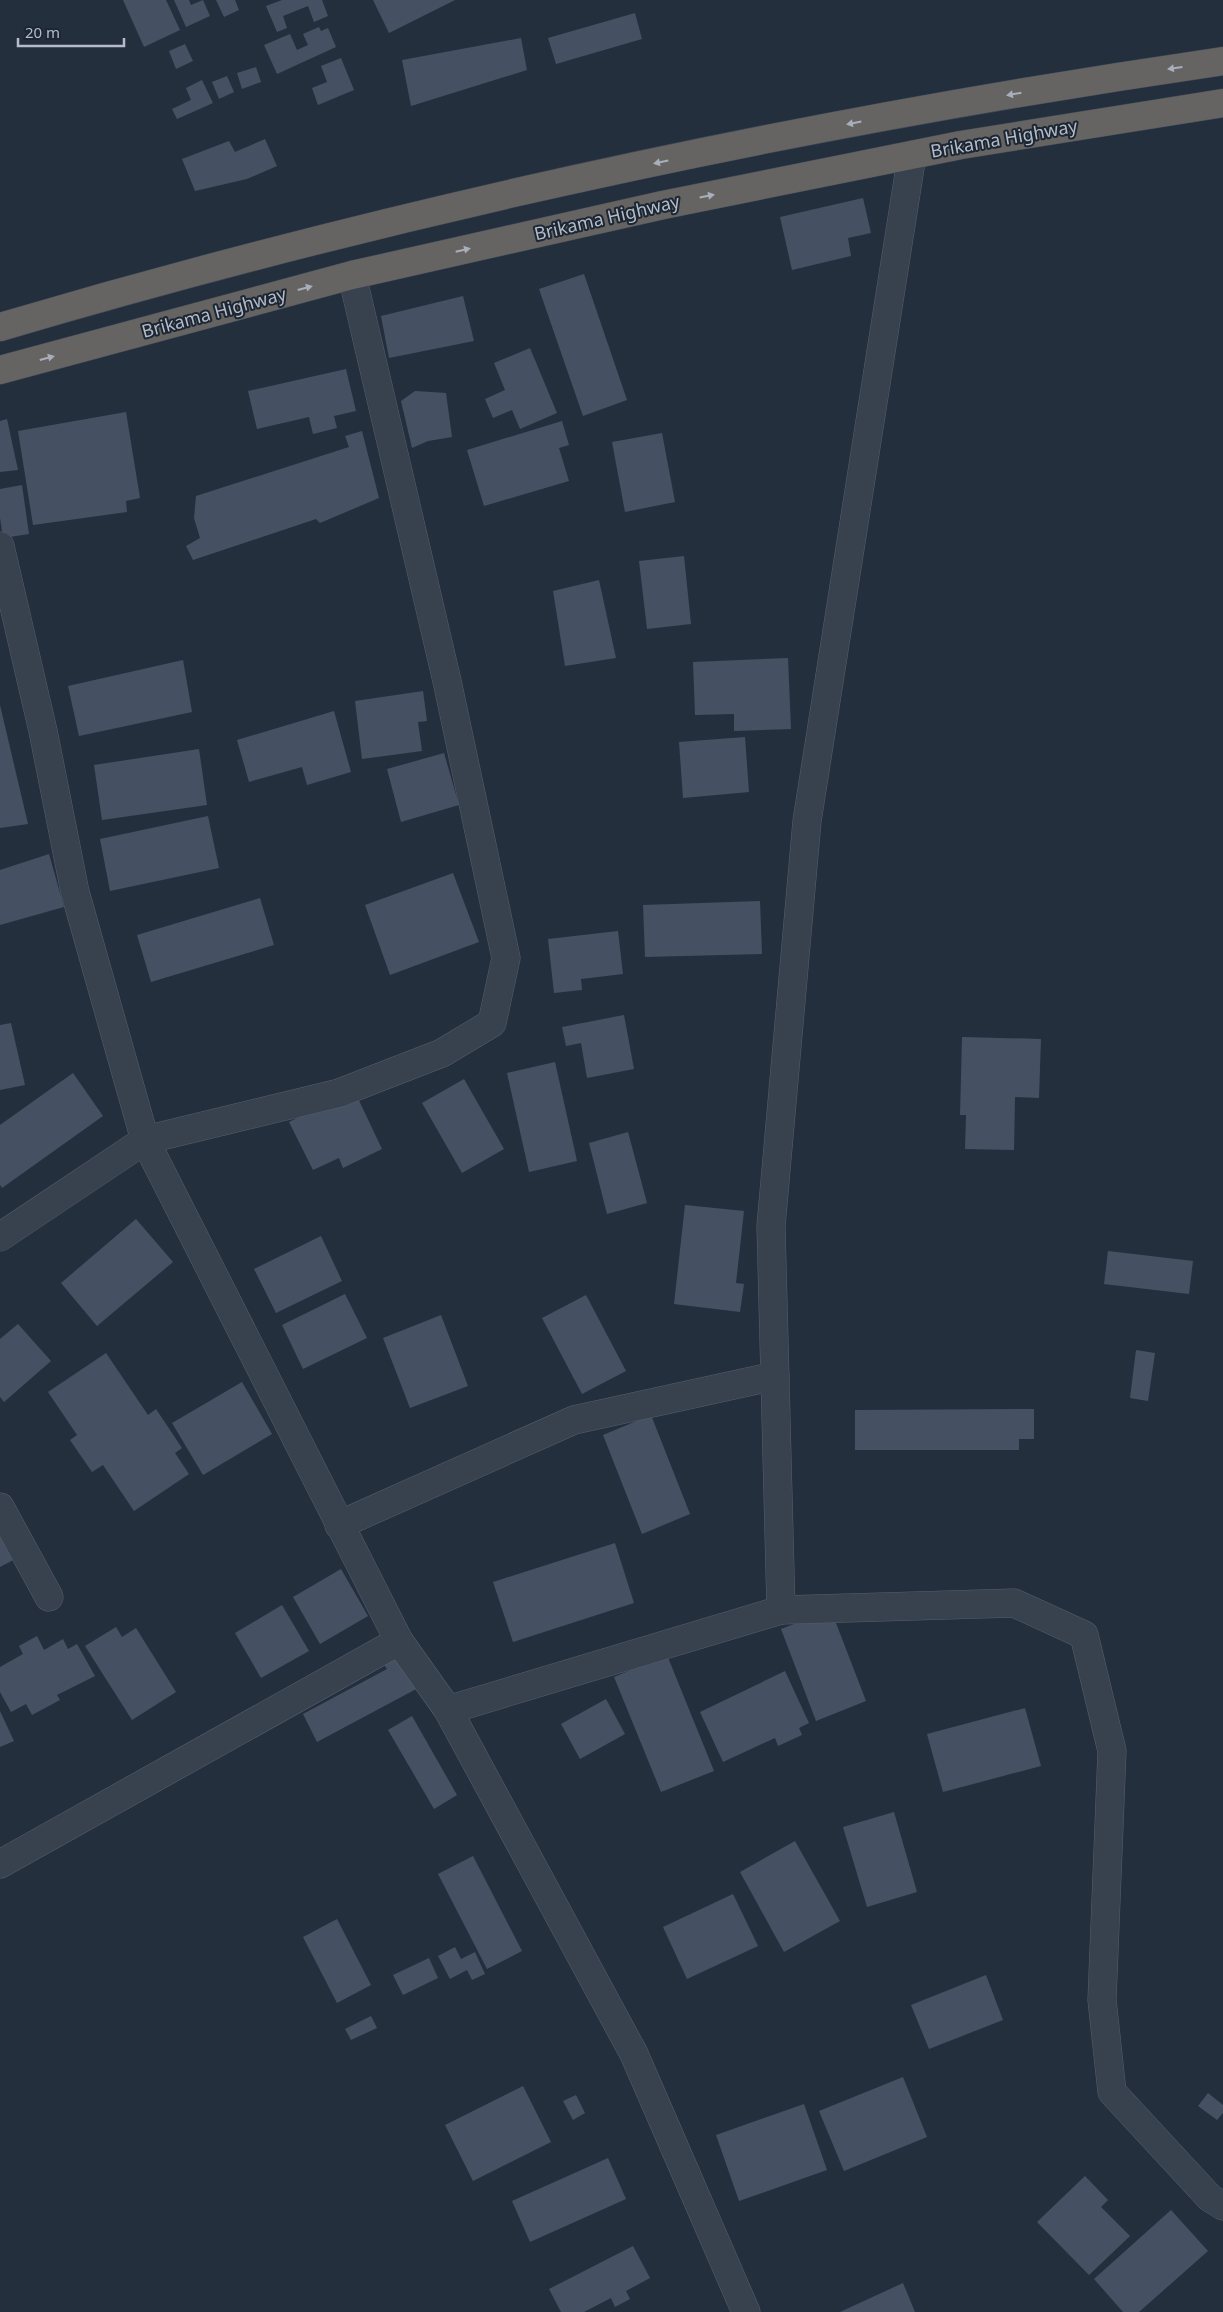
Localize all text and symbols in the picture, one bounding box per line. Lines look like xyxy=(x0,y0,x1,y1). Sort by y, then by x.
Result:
scale bar xyxy=(18,15,124,47)
text: 20 m xyxy=(25,22,60,42)
one-way arrow xyxy=(1166,64,1182,72)
one-way arrow xyxy=(1006,91,1022,99)
street label: Brikama Highway xyxy=(929,113,1080,163)
one-way arrow xyxy=(847,119,862,127)
one-way arrow xyxy=(653,158,668,166)
street label: Brikama Highway xyxy=(532,188,683,245)
one-way arrow xyxy=(700,191,716,199)
one-way arrow xyxy=(456,246,471,254)
street label: Brikama Highway xyxy=(139,281,289,343)
one-way arrow xyxy=(298,284,313,292)
one-way arrow xyxy=(40,353,55,361)

